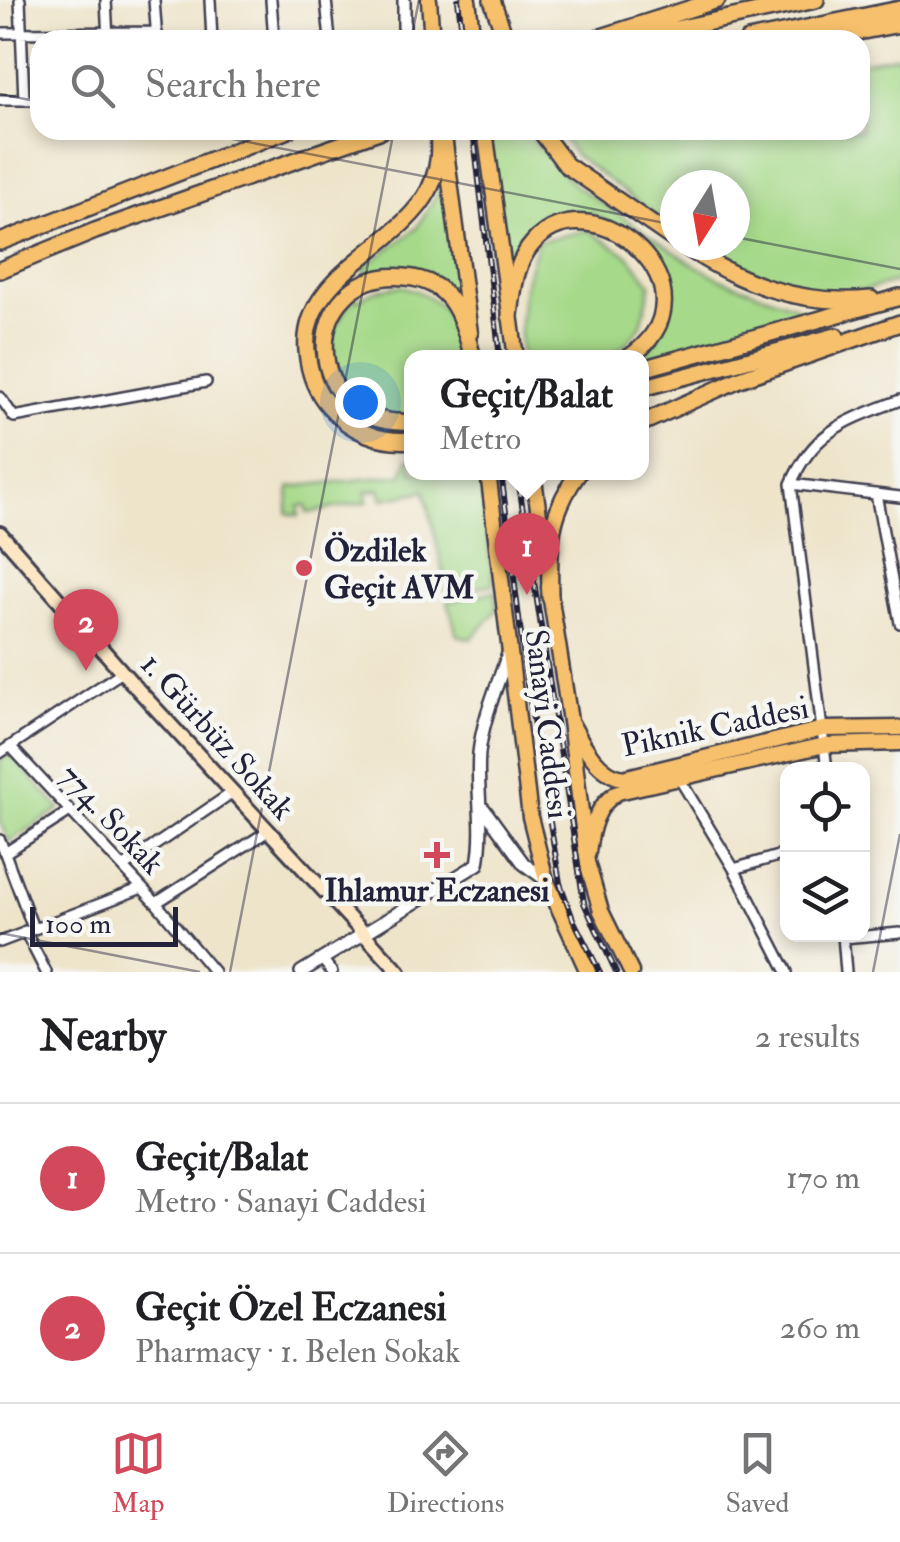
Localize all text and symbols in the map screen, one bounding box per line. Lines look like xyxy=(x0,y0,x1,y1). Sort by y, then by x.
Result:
search box xyxy=(30,30,870,140)
icon: search xyxy=(65,58,120,113)
text: Search here xyxy=(145,61,321,109)
north arrow xyxy=(660,170,750,260)
popup xyxy=(404,350,649,480)
text: Geçit/Balat xyxy=(440,371,613,419)
your location xyxy=(335,377,386,428)
text: Metro xyxy=(440,419,521,459)
pin: 1 xyxy=(494,512,560,595)
place label: Özdilek Geçit AVM xyxy=(324,531,475,608)
marker: Özdilek Geçit AVM xyxy=(293,557,315,579)
pin: 2 xyxy=(54,588,118,671)
street label: Sanayi Caddesi xyxy=(516,627,578,821)
street label: 1. Gürbüz Sokak xyxy=(132,645,303,828)
street label: Piknik Caddesi xyxy=(618,688,812,766)
street label: 774. Sokak xyxy=(50,756,172,883)
map controls xyxy=(780,762,870,942)
button: locate xyxy=(780,762,870,852)
marker: Ihlamur Eczanesi xyxy=(426,844,448,866)
button: layers xyxy=(780,852,870,942)
place label: Ihlamur Eczanesi xyxy=(325,871,550,911)
scale bar xyxy=(30,902,178,946)
text: 100 m xyxy=(45,907,111,942)
text: Nearby xyxy=(40,1011,166,1063)
text: 2 results xyxy=(755,1017,860,1057)
text: Geçit/Balat xyxy=(135,1134,308,1182)
text: 1 xyxy=(67,1158,78,1198)
text: 170 m xyxy=(786,1158,860,1198)
text: Metro · Sanayi Caddesi xyxy=(135,1182,427,1222)
text: Geçit Özel Eczanesi xyxy=(135,1284,447,1332)
text: 2 xyxy=(64,1308,81,1348)
text: 260 m xyxy=(780,1308,860,1348)
text: Pharmacy · 1. Belen Sokak xyxy=(135,1332,460,1372)
tab: Map xyxy=(111,1426,166,1521)
tab: Directions xyxy=(387,1426,504,1521)
tab: Saved xyxy=(725,1426,789,1521)

